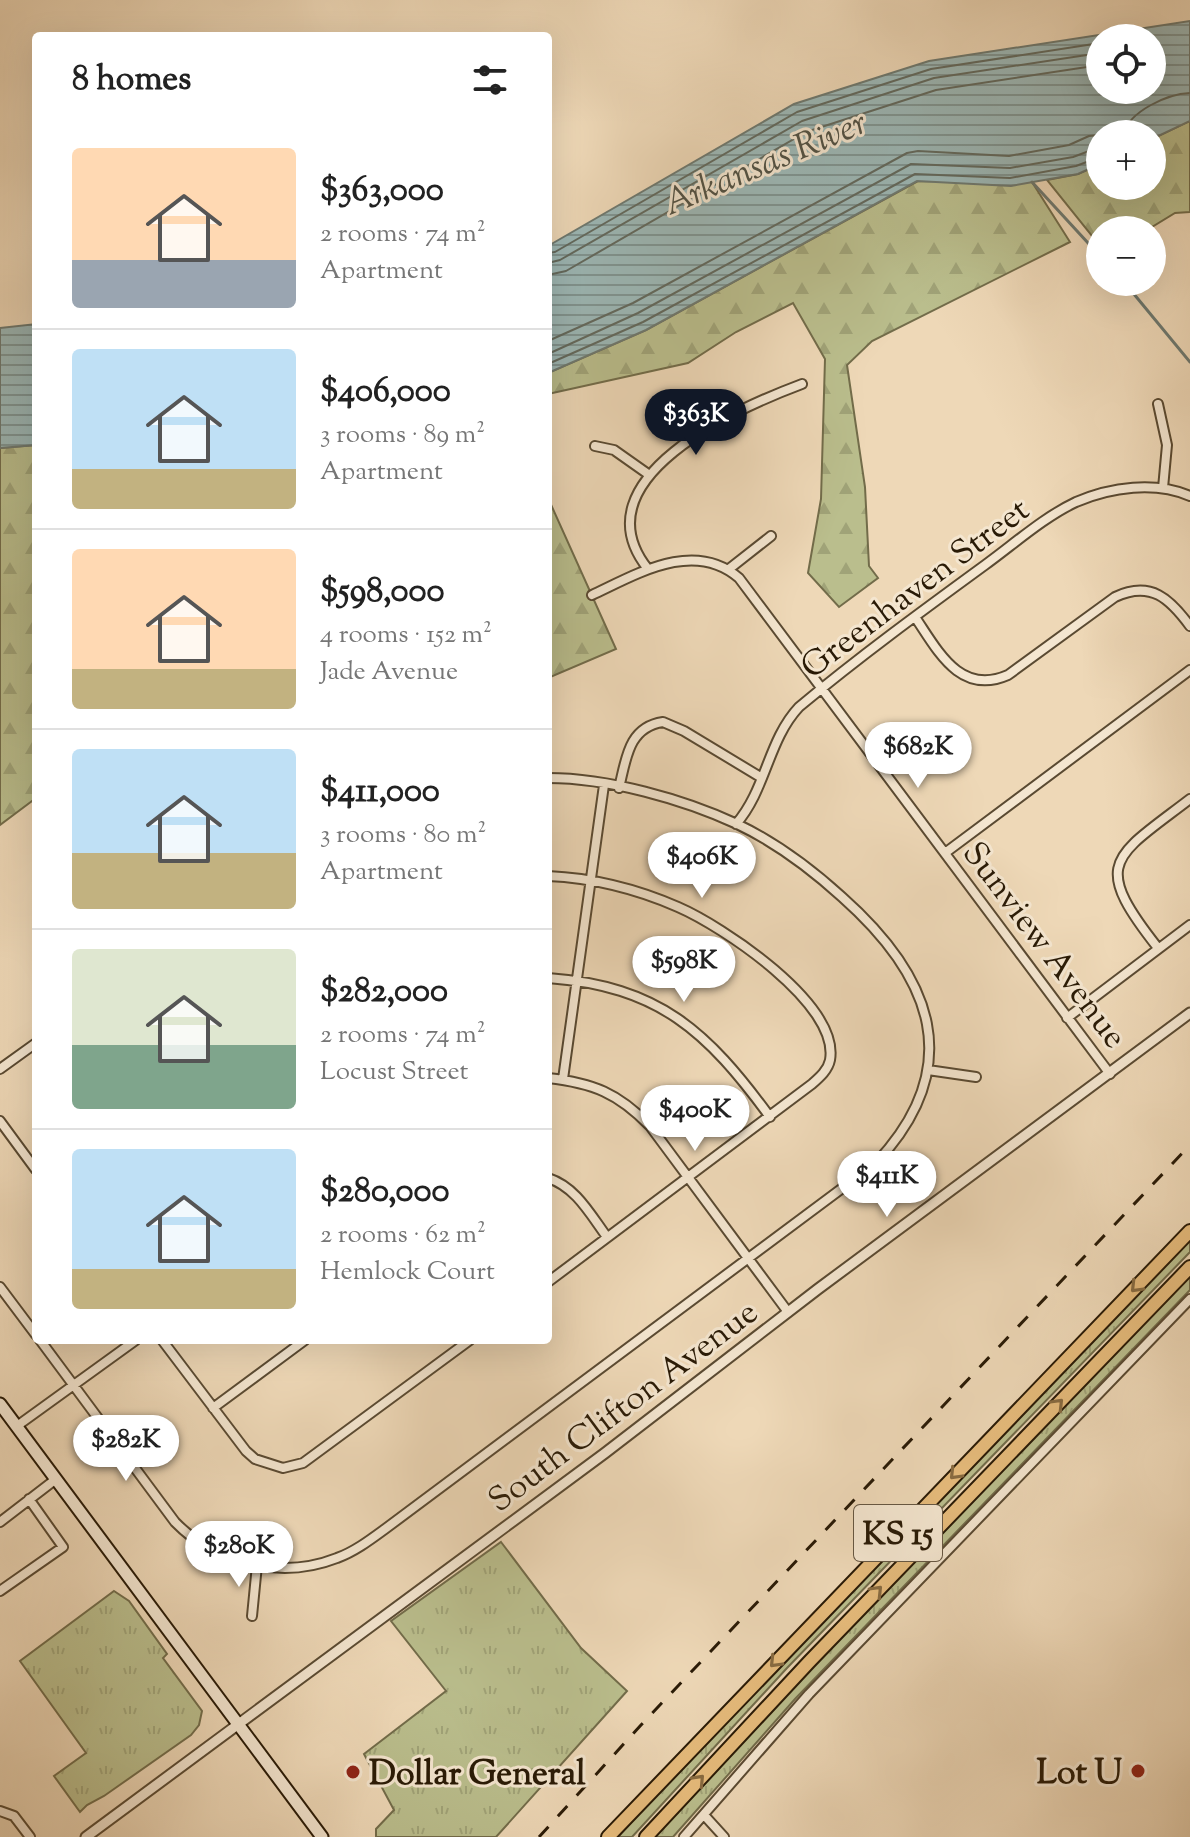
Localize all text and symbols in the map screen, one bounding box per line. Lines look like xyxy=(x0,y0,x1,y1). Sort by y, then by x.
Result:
map controls xyxy=(1086,24,1166,296)
button: locate xyxy=(1086,24,1166,104)
text: 8 homes xyxy=(72,56,191,105)
icon: filters xyxy=(468,58,512,102)
water label: Arkansas River xyxy=(656,98,876,231)
button: + xyxy=(1086,120,1166,200)
text: $363,000 xyxy=(320,167,444,216)
icon: home xyxy=(136,180,232,276)
text: 2 rooms · 74 m² xyxy=(320,216,485,253)
button: − xyxy=(1086,216,1166,296)
text: Apartment xyxy=(320,253,443,290)
text: $406,000 xyxy=(320,368,451,417)
icon: home xyxy=(136,381,232,477)
pin: $363K xyxy=(640,389,752,457)
text: $363K xyxy=(663,396,729,433)
text: 3 rooms · 89 m² xyxy=(320,417,485,454)
text: Apartment xyxy=(320,454,443,491)
street label: Greenhaven Street xyxy=(791,487,1041,692)
text: $598,000 xyxy=(320,568,444,617)
icon: home xyxy=(136,581,232,677)
text: 4 rooms · 152 m² xyxy=(320,617,492,654)
text: Jade Avenue xyxy=(320,654,458,691)
pin: $682K xyxy=(862,722,974,790)
text: $682K xyxy=(883,729,953,766)
text: $411,000 xyxy=(320,768,440,817)
icon: home xyxy=(136,781,232,877)
text: 3 rooms · 80 m² xyxy=(320,817,486,854)
pin: $406K xyxy=(646,832,758,900)
street label: Sunview Avenue xyxy=(949,832,1137,1060)
text: $406K xyxy=(666,839,738,876)
text: Apartment xyxy=(320,854,443,891)
pin: $598K xyxy=(628,936,740,1004)
text: $598K xyxy=(650,943,718,980)
text: $282,000 xyxy=(320,968,448,1017)
icon: home xyxy=(136,981,232,1077)
text: 2 rooms · 74 m² xyxy=(320,1017,485,1054)
text: Locust Street xyxy=(320,1054,468,1091)
pin: $400K xyxy=(639,1085,751,1153)
text: $400K xyxy=(658,1092,732,1129)
pin: $411K xyxy=(831,1151,943,1219)
text: $411K xyxy=(855,1158,919,1195)
text: $280,000 xyxy=(320,1168,450,1217)
icon: home xyxy=(136,1181,232,1277)
text: 2 rooms · 62 m² xyxy=(320,1217,486,1254)
text: Hemlock Court xyxy=(320,1254,495,1291)
one-way arrow xyxy=(1130,1278,1145,1292)
street label: South Clifton Avenue xyxy=(479,1290,769,1526)
one-way arrow xyxy=(1049,1399,1063,1413)
pin: $282K xyxy=(70,1415,182,1483)
text: $282K xyxy=(91,1422,161,1459)
one-way arrow xyxy=(950,1465,964,1479)
road number: KS 15 xyxy=(854,1505,942,1561)
pin: $280K xyxy=(183,1521,295,1589)
text: $280K xyxy=(203,1528,275,1565)
one-way arrow xyxy=(868,1586,883,1600)
one-way arrow xyxy=(770,1652,784,1667)
place label: Lot U xyxy=(1036,1750,1122,1799)
place label: Dollar General xyxy=(369,1751,586,1800)
marker: Lot U xyxy=(1129,1762,1147,1780)
marker: Dollar General xyxy=(344,1763,362,1781)
one-way arrow xyxy=(689,1774,703,1789)

